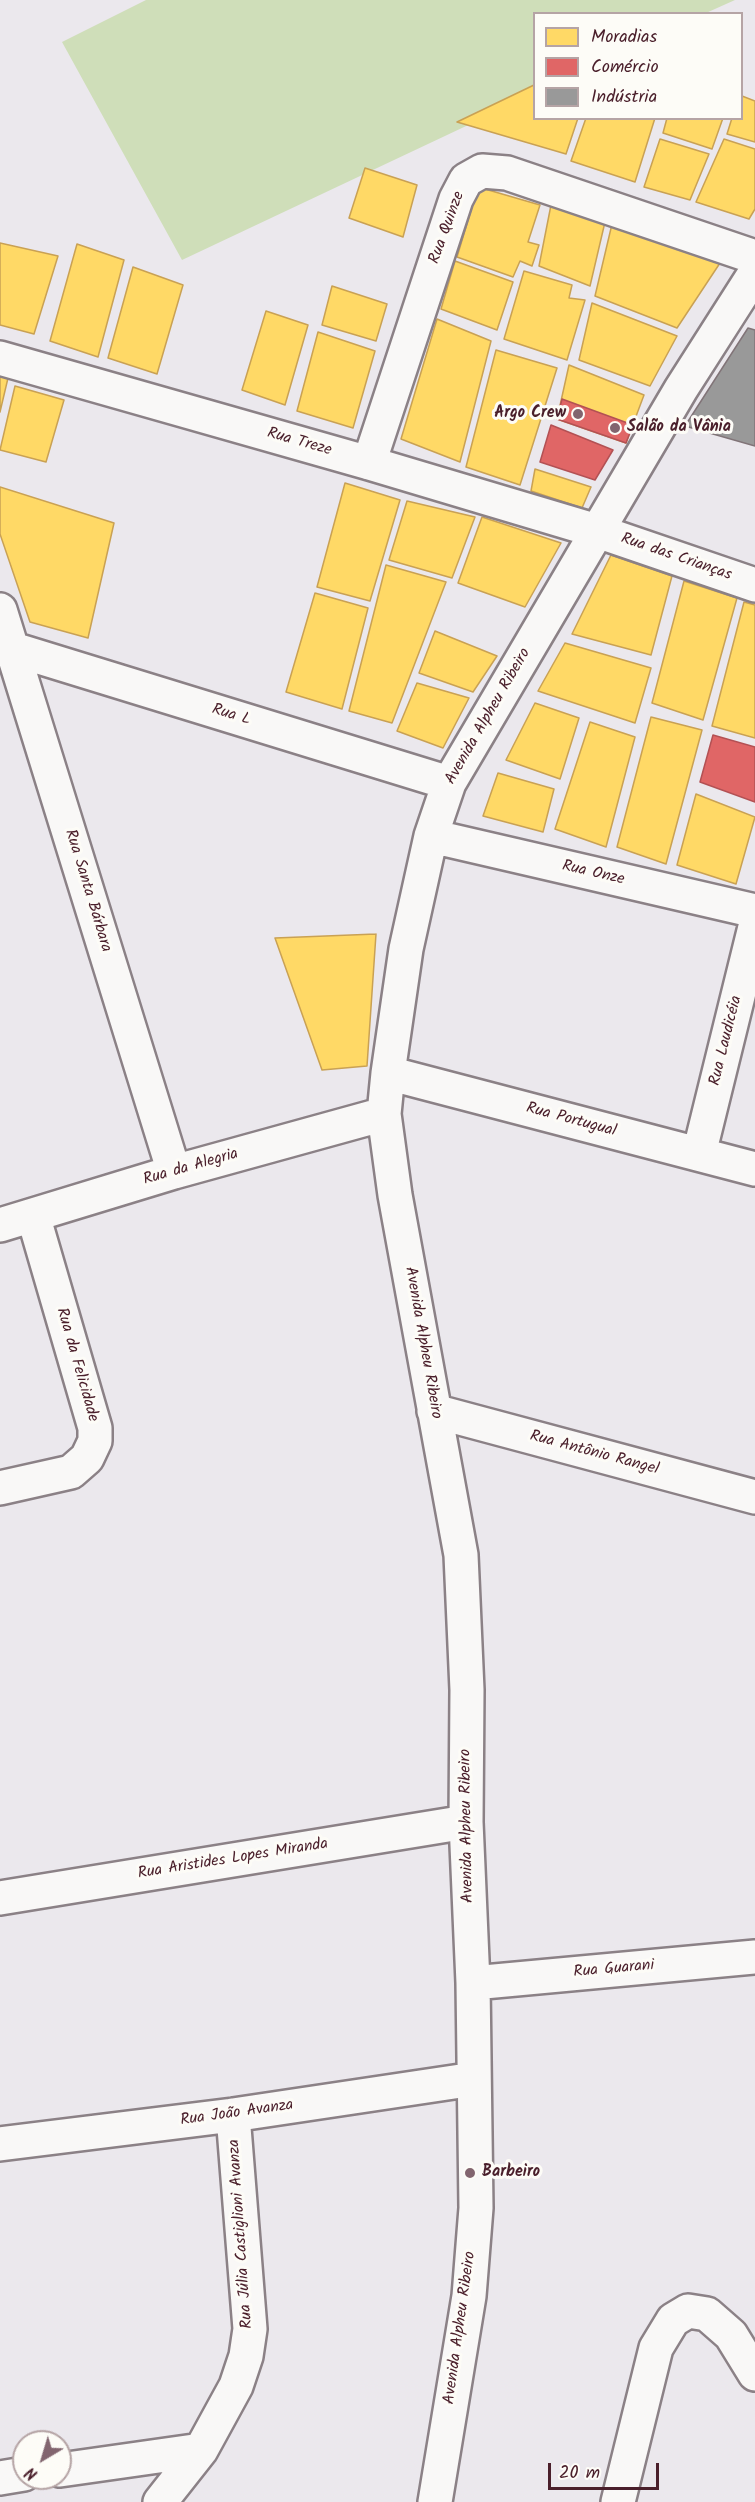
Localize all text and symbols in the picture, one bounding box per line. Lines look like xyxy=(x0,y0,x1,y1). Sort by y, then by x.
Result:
legend xyxy=(533,12,743,120)
text: Moradias xyxy=(591,23,657,52)
text: Comércio xyxy=(591,53,659,82)
text: Indústria xyxy=(591,83,657,112)
street label: Rua Quinze xyxy=(426,189,470,267)
place label: Argo Crew xyxy=(494,404,566,424)
marker: Argo Crew xyxy=(571,407,585,421)
place label: Salão da Vânia xyxy=(627,418,731,438)
marker: Salão da Vânia xyxy=(608,421,622,435)
street label: Rua Treze xyxy=(265,425,333,461)
street label: Rua das Crianças xyxy=(618,530,734,586)
street label: Avenida Alpheu Ribeiro xyxy=(442,645,536,789)
street label: Rua L xyxy=(209,701,253,731)
street label: Rua Santa Bárbara xyxy=(59,827,115,955)
street label: Rua Onze xyxy=(560,857,626,891)
street label: Rua Laudicéia xyxy=(707,994,747,1088)
street label: Rua Portugual xyxy=(524,1100,618,1142)
street label: Rua da Alegria xyxy=(141,1145,241,1191)
street label: Avenida Alpheu Ribeiro xyxy=(399,1265,445,1421)
street label: Rua da Felicidade xyxy=(51,1306,101,1424)
street label: Rua Antônio Rangel xyxy=(527,1428,661,1480)
street label: Avenida Alpheu Ribeiro xyxy=(457,1749,479,1903)
street label: Rua Aristides Lopes Miranda xyxy=(137,1835,329,1885)
street label: Rua Guarani xyxy=(573,1957,655,1983)
street label: Rua João Avanza xyxy=(179,2097,295,2131)
street label: Rua Júlia Castiglioni Avanza xyxy=(226,2139,258,2329)
place label: Barbeiro xyxy=(482,2163,540,2183)
marker: Barbeiro xyxy=(463,2166,477,2180)
street label: Avenida Alpheu Ribeiro xyxy=(441,2250,481,2406)
north arrow xyxy=(12,2430,72,2490)
scale bar xyxy=(551,2451,662,2489)
text: 20 m xyxy=(559,2459,600,2488)
text: N xyxy=(20,2460,44,2486)

